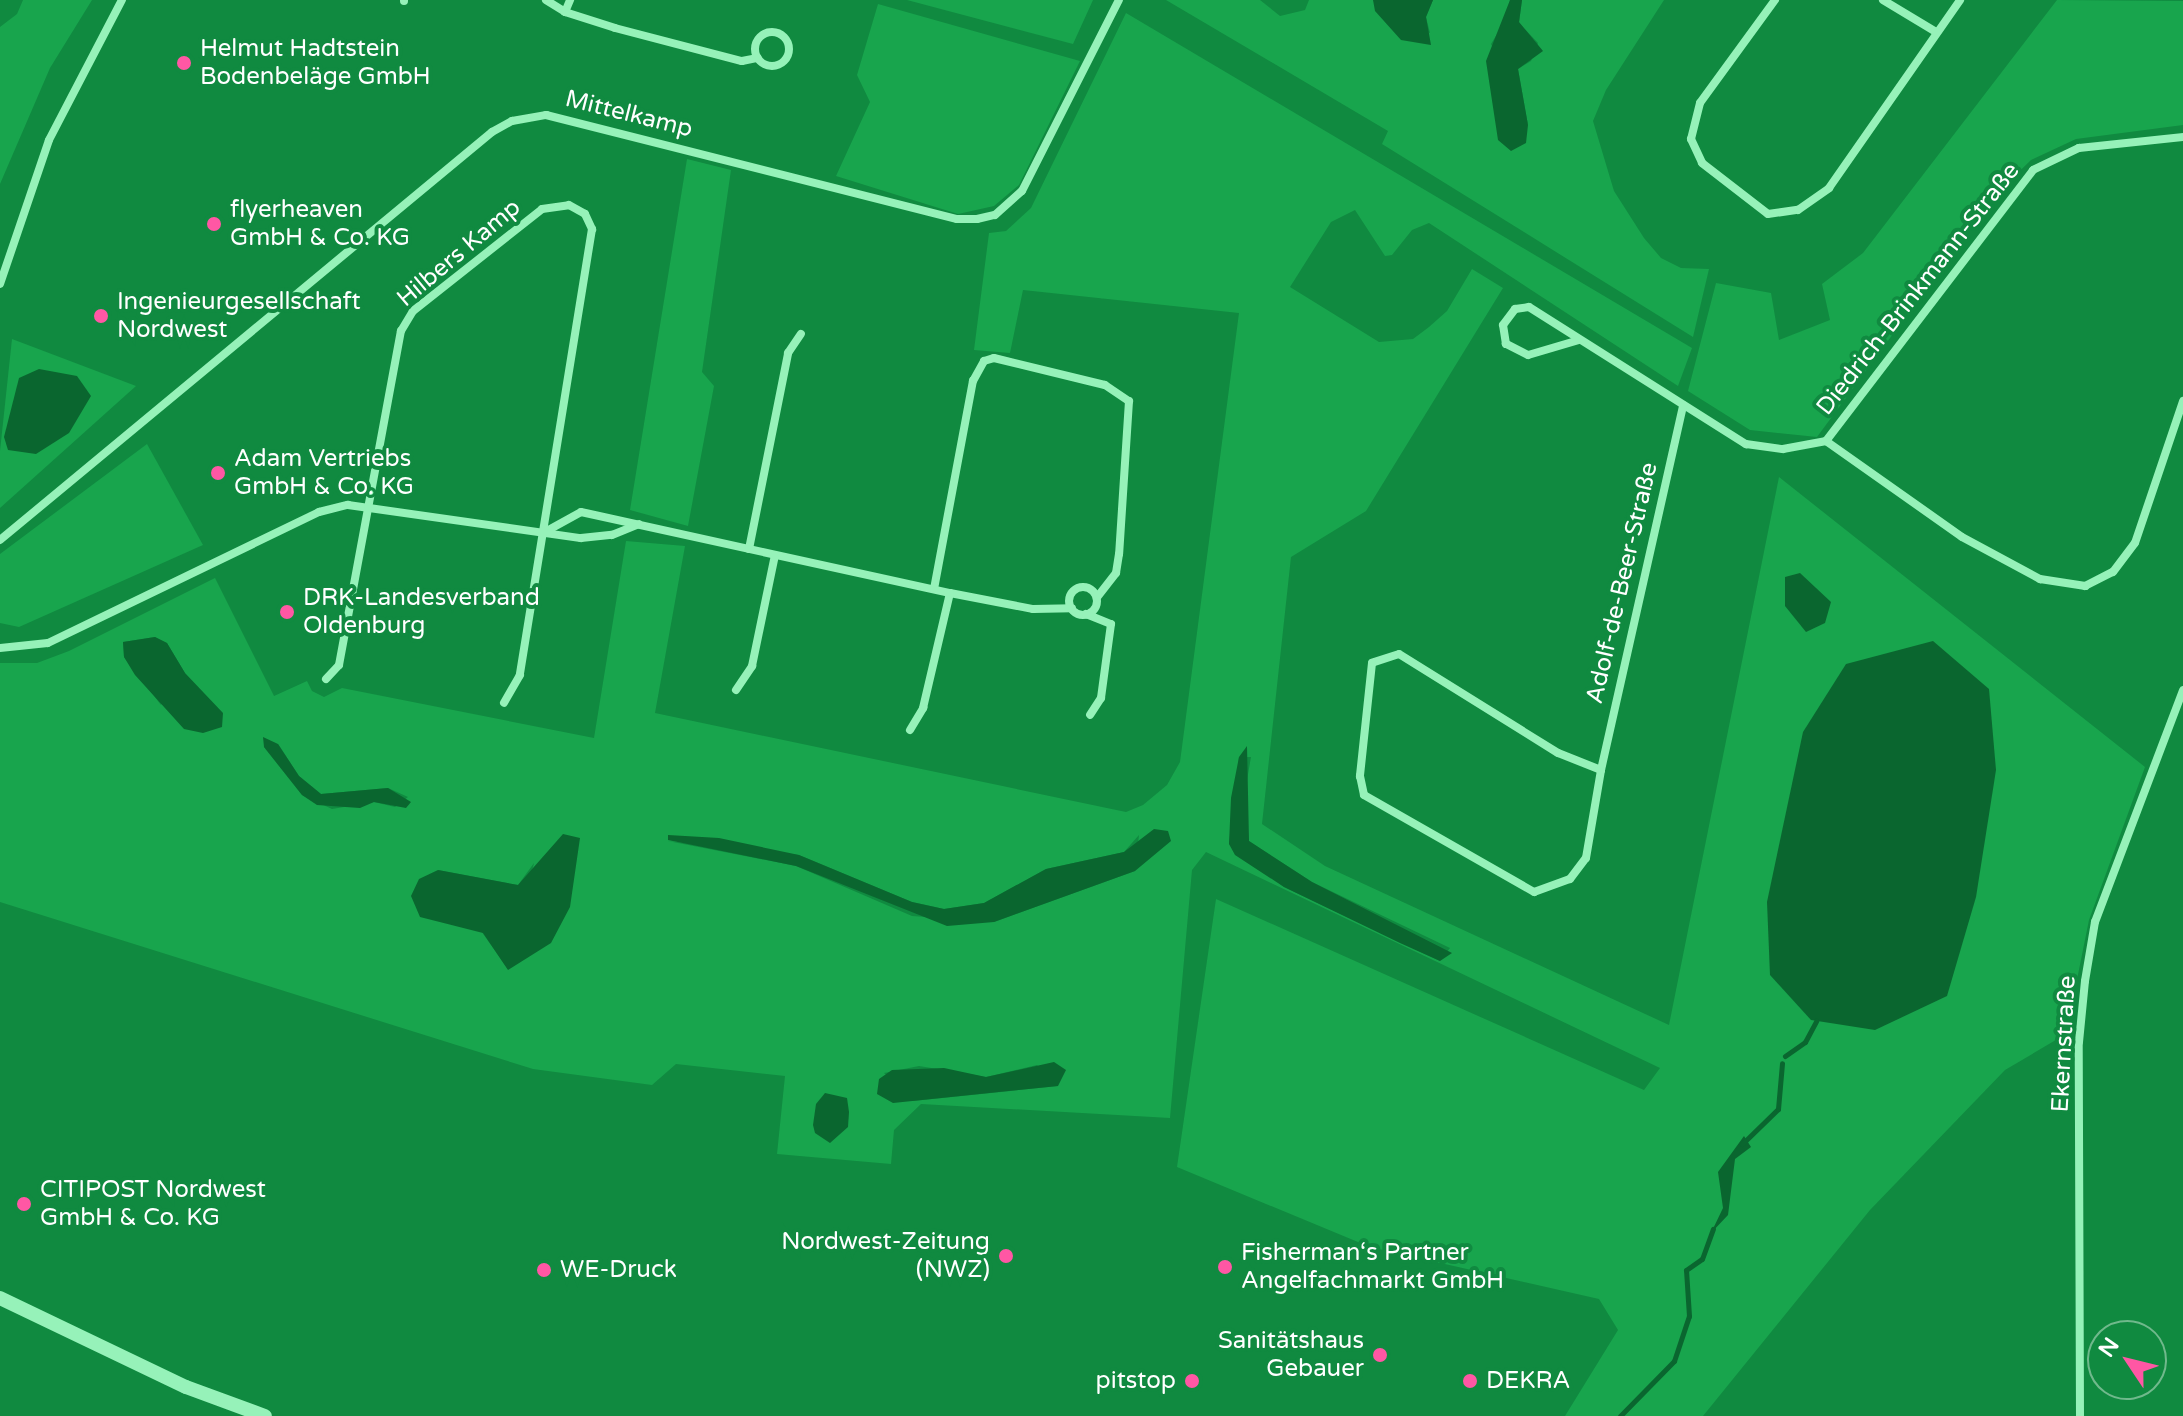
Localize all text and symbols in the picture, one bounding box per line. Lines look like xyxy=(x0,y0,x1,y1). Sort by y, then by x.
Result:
place label: Helmut Hadtstein Bodenbeläge GmbH xyxy=(200,35,431,91)
marker: Helmut Hadtstein Bodenbeläge GmbH xyxy=(175,54,193,72)
street label: Mittelkamp xyxy=(562,84,696,144)
street label: Diedrich-Brinkmann-Straße xyxy=(1810,157,2026,421)
street label: Hilbers Kamp xyxy=(391,193,527,313)
place label: flyerheaven GmbH & Co. KG xyxy=(230,196,410,252)
marker: flyerheaven GmbH & Co. KG xyxy=(205,215,223,233)
place label: Ingenieurgesellschaft Nordwest xyxy=(117,288,361,344)
marker: Ingenieurgesellschaft Nordwest xyxy=(92,307,110,325)
place label: Adam Vertriebs GmbH & Co. KG xyxy=(234,445,414,501)
street label: Adolf-de-Beer-Straße xyxy=(1580,460,1664,706)
marker: Adam Vertriebs GmbH & Co. KG xyxy=(209,464,227,482)
place label: DRK-Landesverband Oldenburg xyxy=(303,584,540,640)
marker: DRK-Landesverband Oldenburg xyxy=(278,603,296,621)
street label: Ekernstraße xyxy=(2046,975,2082,1113)
place label: CITIPOST Nordwest GmbH & Co. KG xyxy=(40,1176,266,1232)
marker: CITIPOST Nordwest GmbH & Co. KG xyxy=(15,1195,33,1213)
place label: Nordwest-Zeitung (NWZ) xyxy=(781,1228,990,1284)
place label: Fisherman‘s Partner Angelfachmarkt GmbH xyxy=(1241,1239,1504,1295)
marker: Nordwest-Zeitung (NWZ) xyxy=(997,1247,1015,1265)
place label: WE-Druck xyxy=(560,1256,677,1284)
marker: Fisherman‘s Partner Angelfachmarkt GmbH xyxy=(1216,1258,1234,1276)
marker: WE-Druck xyxy=(535,1261,553,1279)
north arrow xyxy=(2087,1320,2167,1400)
place label: Sanitätshaus Gebauer xyxy=(1218,1327,1364,1383)
text: N xyxy=(2093,1333,2125,1362)
marker: Sanitätshaus Gebauer xyxy=(1371,1346,1389,1364)
place label: pitstop xyxy=(1096,1367,1176,1395)
place label: DEKRA xyxy=(1486,1367,1570,1395)
marker: pitstop xyxy=(1183,1372,1201,1390)
marker: DEKRA xyxy=(1461,1372,1479,1390)

